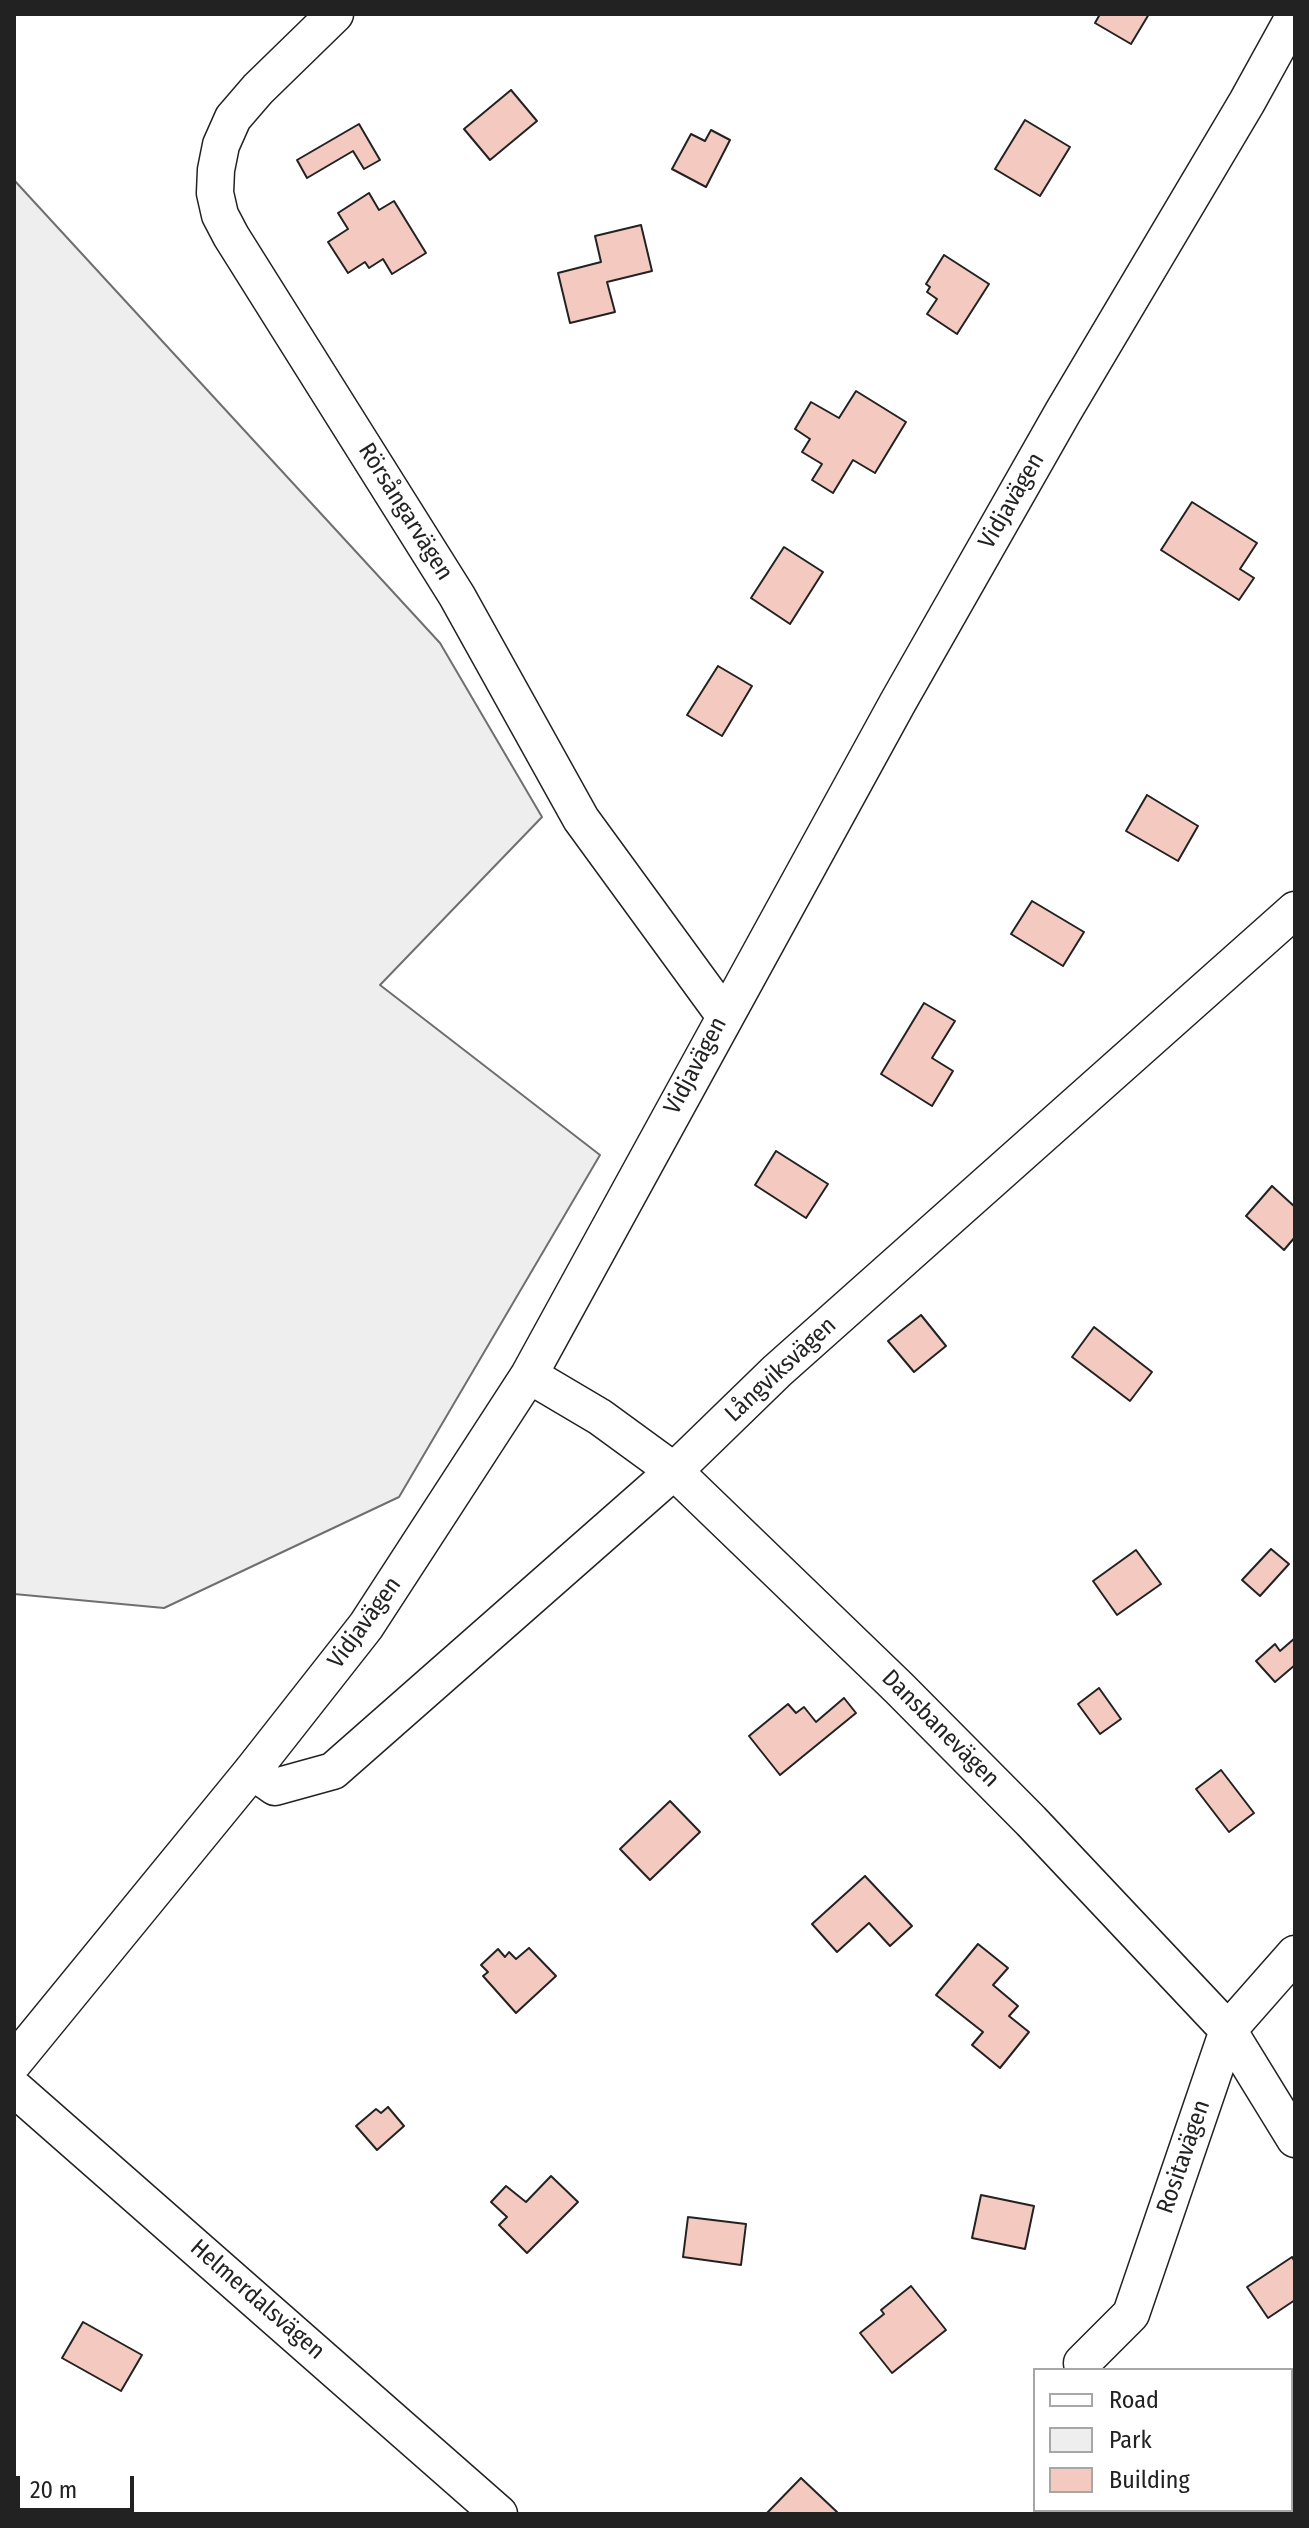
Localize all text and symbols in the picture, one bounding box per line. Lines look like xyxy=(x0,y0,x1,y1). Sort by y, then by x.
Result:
street label: Rörsångarvägen xyxy=(351,438,459,586)
street label: Vidjavägen xyxy=(973,448,1051,554)
street label: Vidjavägen xyxy=(658,1013,734,1119)
street label: Långviksvägen xyxy=(720,1311,842,1429)
street label: Vidjavägen xyxy=(322,1572,408,1674)
street label: Dansbanevägen xyxy=(875,1664,1005,1794)
street label: Rositavägen xyxy=(1151,2097,1217,2217)
street label: Helmerdalsvägen xyxy=(184,2234,330,2366)
legend xyxy=(1033,2368,1293,2512)
text: Road xyxy=(1109,2386,1159,2414)
text: Park xyxy=(1109,2426,1152,2454)
scale bar xyxy=(20,2460,138,2510)
text: Building xyxy=(1109,2466,1190,2494)
text: 20 m xyxy=(30,2476,77,2504)

